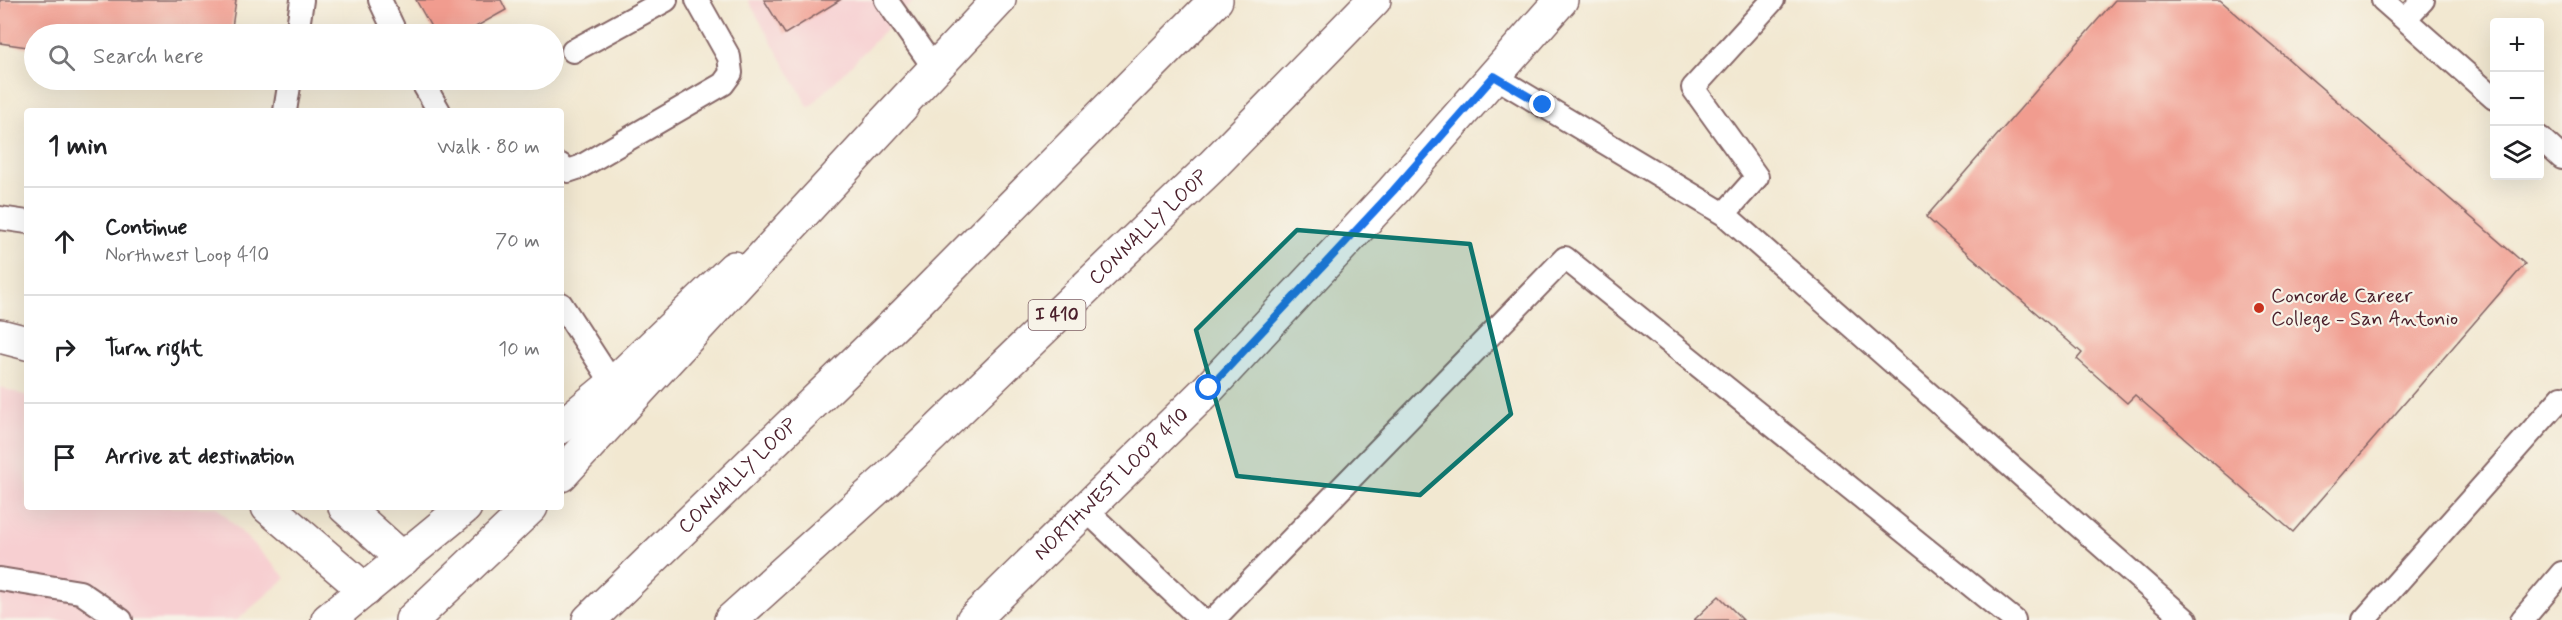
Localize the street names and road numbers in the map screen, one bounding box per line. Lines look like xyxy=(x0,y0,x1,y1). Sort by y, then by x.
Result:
street label: CONNALLY LOOP xyxy=(1083,163,1214,291)
road number: I 410 xyxy=(1028,300,1086,330)
street label: NORTHWEST LOOP 410 xyxy=(1028,402,1195,566)
street label: CONNALLY LOOP xyxy=(672,412,804,540)

